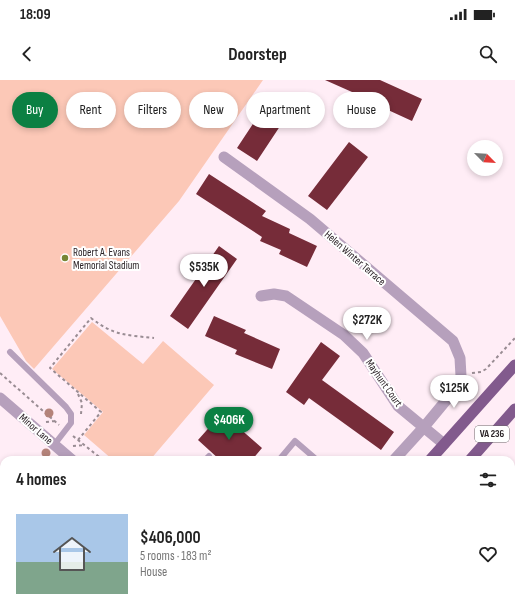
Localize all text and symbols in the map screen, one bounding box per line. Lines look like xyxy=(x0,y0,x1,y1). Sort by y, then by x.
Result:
text: 18:09 xyxy=(20,5,51,24)
icon: back xyxy=(16,43,38,65)
icon: search xyxy=(477,43,499,65)
text: Doorstep xyxy=(228,44,287,65)
chip: Buy xyxy=(12,92,58,128)
chip: Rent xyxy=(66,92,116,128)
chip: Filters xyxy=(124,92,181,128)
chip: New xyxy=(189,92,238,128)
chip: Apartment xyxy=(246,92,325,128)
chip: House xyxy=(333,92,390,128)
north arrow xyxy=(467,140,503,176)
map controls xyxy=(467,140,503,176)
street label: Helen Winter Terrace xyxy=(322,228,388,288)
place label: Robert A. Evans Memorial Stadium xyxy=(73,246,139,272)
marker: Robert A. Evans Memorial Stadium xyxy=(60,253,70,263)
pin: $535K xyxy=(176,254,232,288)
text: $535K xyxy=(189,259,219,275)
pin: $272K xyxy=(339,307,395,341)
text: $272K xyxy=(352,312,382,328)
street label: Mayhunt Court xyxy=(363,357,406,410)
pin: $125K xyxy=(426,375,482,409)
text: $125K xyxy=(439,380,469,396)
pin: $406K xyxy=(201,407,257,441)
street label: Minor Lane xyxy=(17,411,55,447)
text: $406K xyxy=(213,412,245,428)
road number: VA 236 xyxy=(475,426,509,442)
icon: filters xyxy=(477,469,499,491)
text: 4 homes xyxy=(16,470,67,490)
text: $406,000 xyxy=(140,528,201,548)
icon: home xyxy=(48,530,96,578)
icon: heart xyxy=(477,543,499,565)
text: 5 rooms · 183 m² xyxy=(140,548,211,564)
text: House xyxy=(140,564,167,580)

